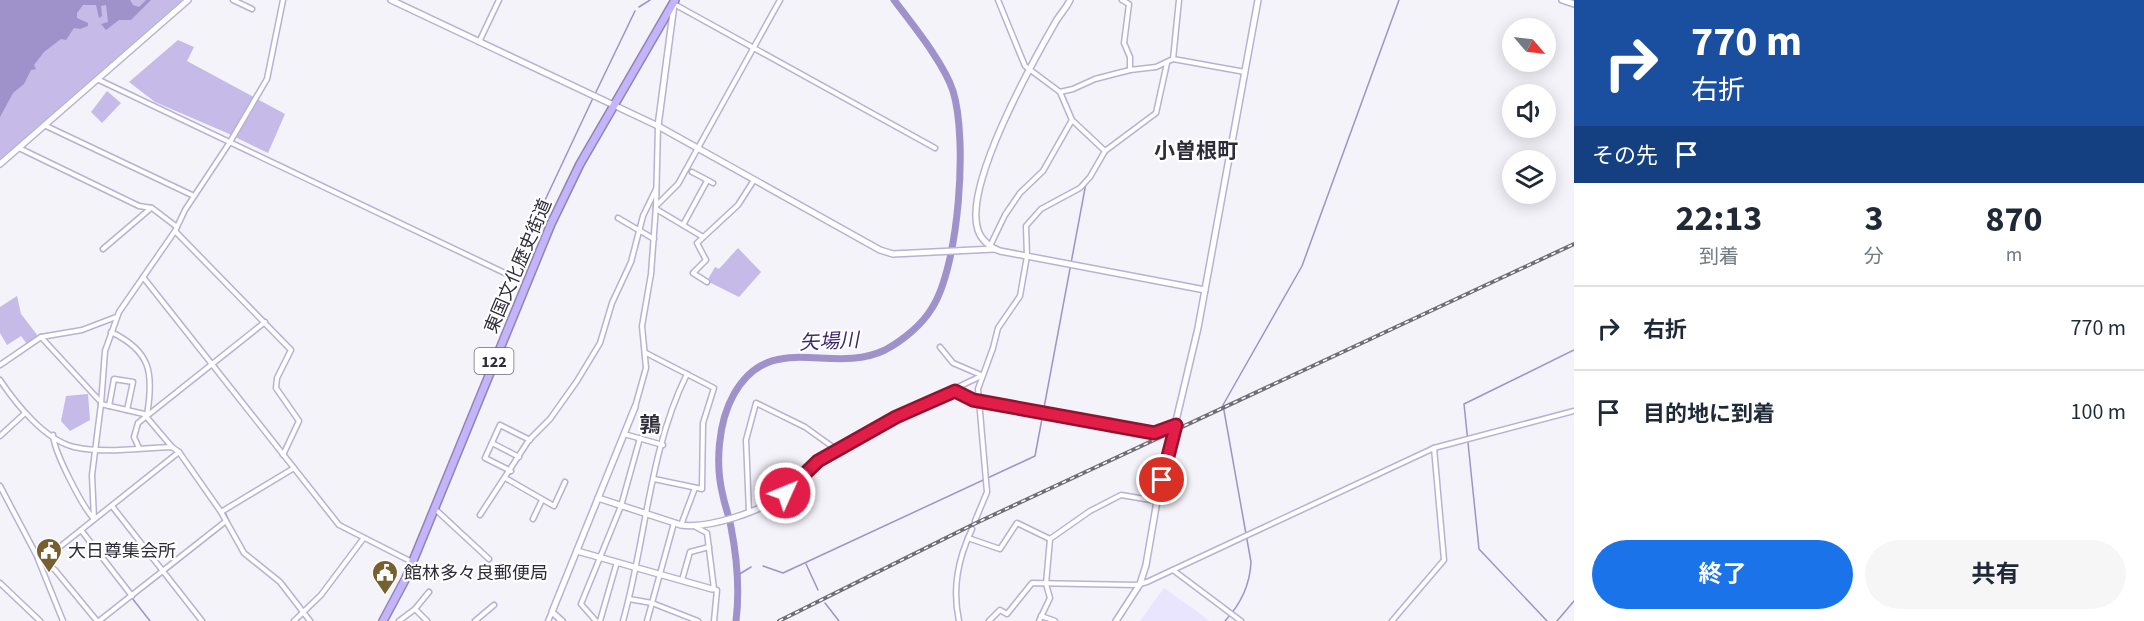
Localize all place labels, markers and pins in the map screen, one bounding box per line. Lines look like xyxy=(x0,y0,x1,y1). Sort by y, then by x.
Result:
pin xyxy=(1136,454,1187,505)
public building icon: 大日尊集会所 xyxy=(34,536,64,574)
place label: 大日尊集会所 xyxy=(68,539,176,564)
public building icon: 館林多々良郵便局 xyxy=(370,558,400,596)
place label: 館林多々良郵便局 xyxy=(404,561,548,586)

